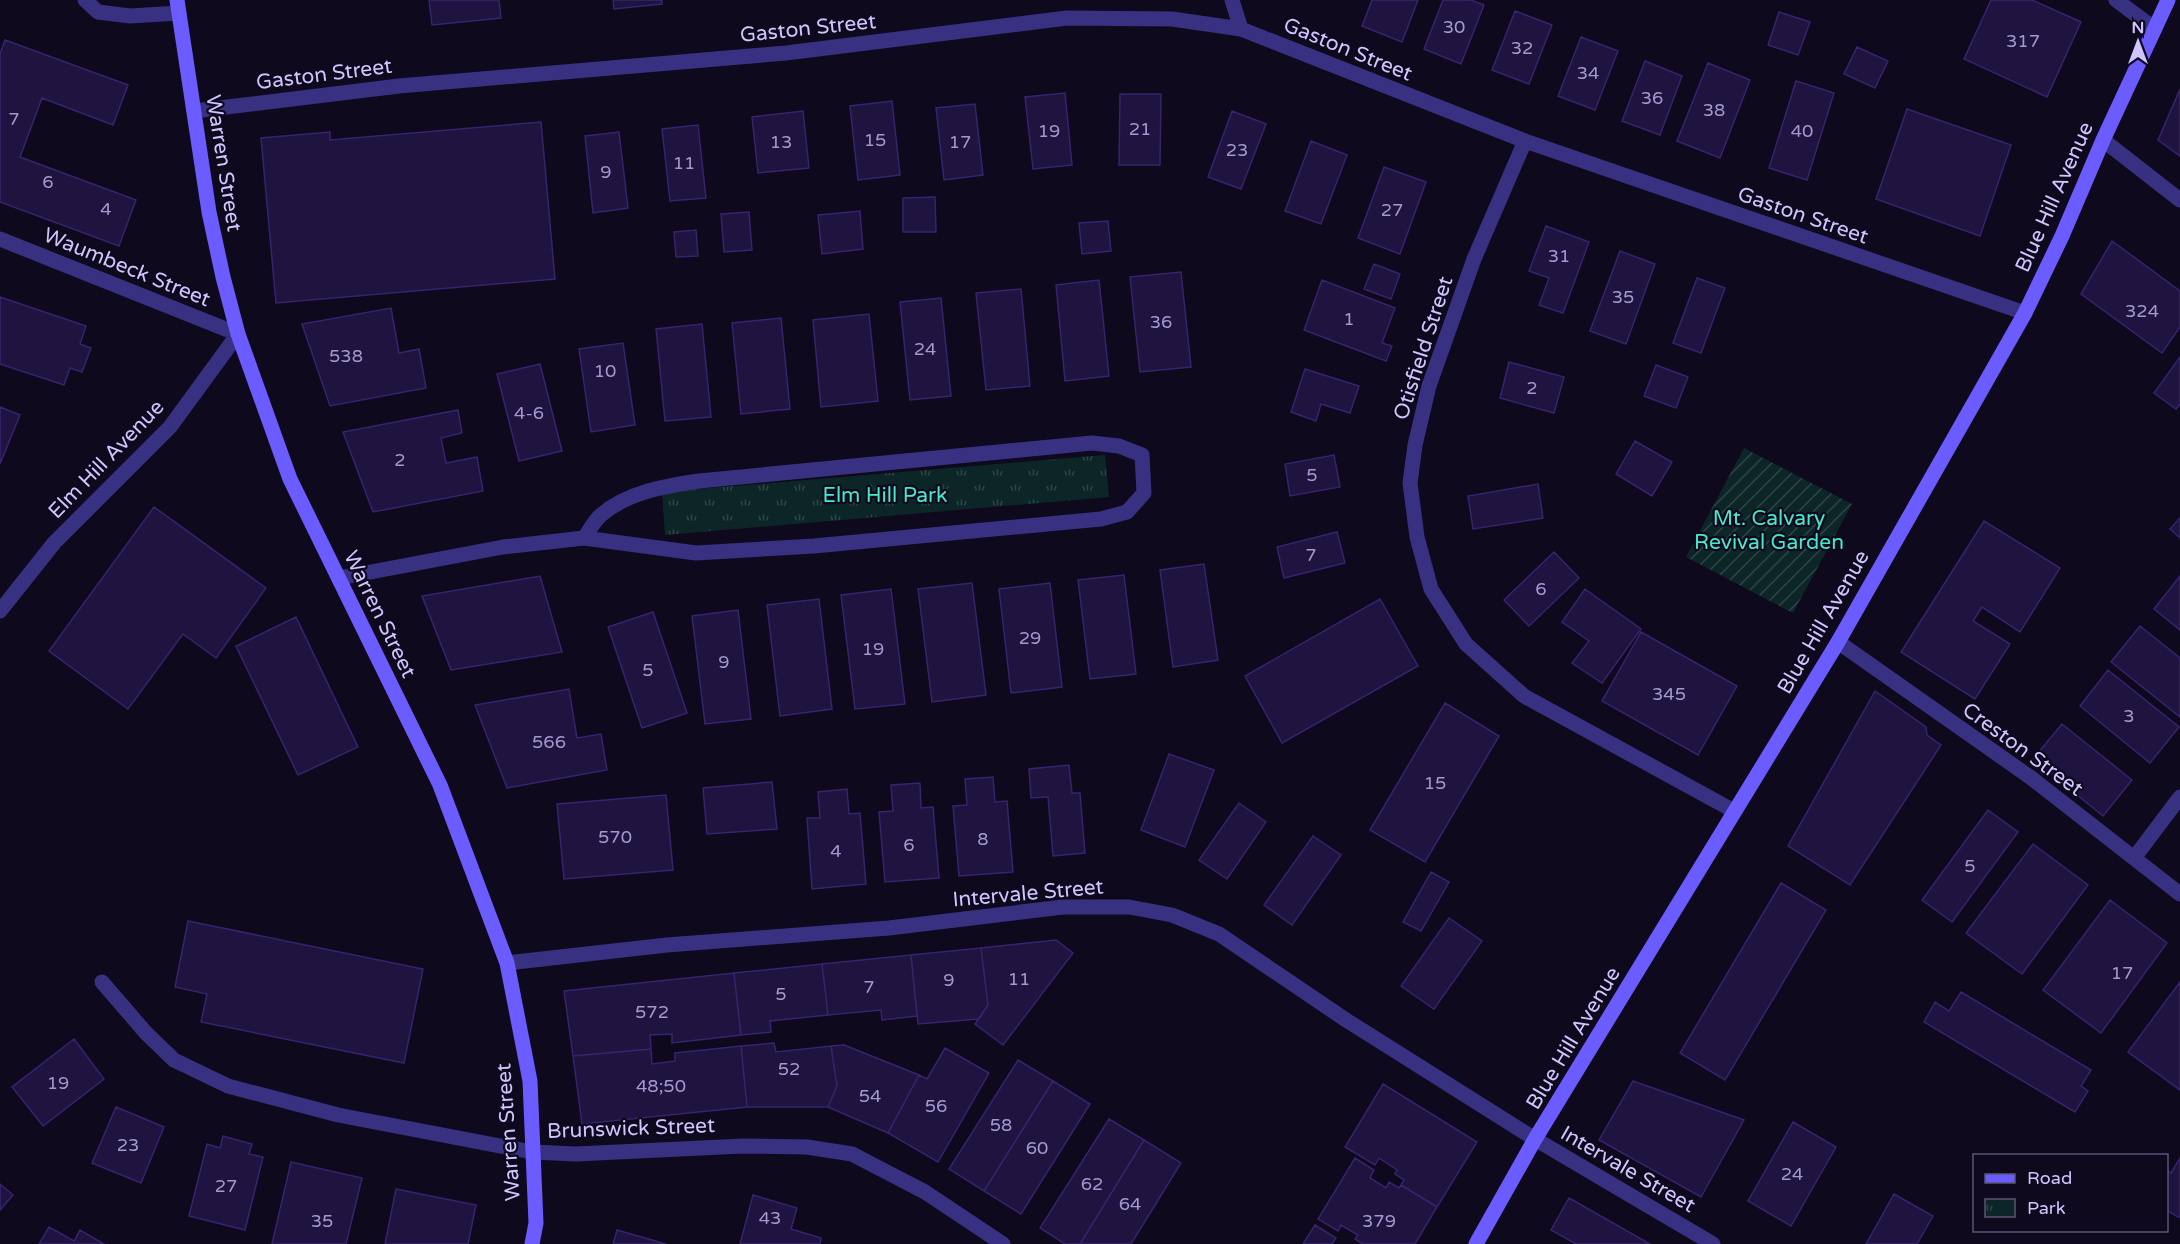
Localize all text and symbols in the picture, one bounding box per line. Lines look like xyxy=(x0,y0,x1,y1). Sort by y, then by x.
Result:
street label: Gaston Street xyxy=(739,9,877,48)
street label: Gaston Street xyxy=(1280,12,1416,87)
north arrow xyxy=(2108,12,2168,72)
house number: 30 xyxy=(1443,16,1465,38)
text: N xyxy=(2132,18,2144,38)
house number: 317 xyxy=(2006,30,2040,52)
house number: 32 xyxy=(1511,37,1533,59)
street label: Gaston Street xyxy=(255,54,393,95)
house number: 34 xyxy=(1577,62,1599,84)
house number: 36 xyxy=(1641,87,1663,109)
street label: Warren Street xyxy=(200,93,247,233)
house number: 38 xyxy=(1703,99,1725,121)
house number: 7 xyxy=(8,108,20,130)
house number: 21 xyxy=(1129,118,1151,140)
street label: Blue Hill Avenue xyxy=(2010,118,2099,276)
house number: 19 xyxy=(1038,120,1060,142)
house number: 40 xyxy=(1791,120,1813,142)
house number: 15 xyxy=(864,129,886,151)
house number: 13 xyxy=(770,131,792,153)
house number: 17 xyxy=(949,131,971,153)
house number: 23 xyxy=(1226,139,1248,161)
house number: 11 xyxy=(673,152,695,174)
house number: 9 xyxy=(600,161,612,183)
house number: 6 xyxy=(42,171,54,193)
street label: Gaston Street xyxy=(1734,181,1871,250)
house number: 4 xyxy=(100,198,112,220)
house number: 27 xyxy=(1381,199,1403,221)
street label: Waumbeck Street xyxy=(40,223,214,312)
house number: 31 xyxy=(1548,245,1570,267)
street label: Otisfield Street xyxy=(1388,273,1458,423)
house number: 35 xyxy=(1612,286,1634,308)
house number: 324 xyxy=(2125,300,2159,322)
house number: 1 xyxy=(1343,308,1355,330)
house number: 36 xyxy=(1150,311,1172,333)
house number: 24 xyxy=(914,338,936,360)
house number: 538 xyxy=(329,345,363,367)
house number: 10 xyxy=(594,360,616,382)
house number: 2 xyxy=(1526,377,1538,399)
street label: Elm Hill Avenue xyxy=(43,395,169,524)
house number: 4-6 xyxy=(514,402,544,424)
house number: 2 xyxy=(394,449,406,471)
house number: 5 xyxy=(1306,464,1318,486)
park label: Elm Hill Park xyxy=(822,483,948,508)
park label: Mt. Calvary Revival Garden xyxy=(1694,506,1844,555)
house number: 7 xyxy=(1305,544,1317,566)
street label: Blue Hill Avenue xyxy=(1772,546,1875,699)
street label: Warren Street xyxy=(338,547,421,682)
house number: 6 xyxy=(1535,578,1547,600)
house number: 29 xyxy=(1019,627,1041,649)
house number: 19 xyxy=(862,638,884,660)
house number: 9 xyxy=(718,651,730,673)
house number: 5 xyxy=(642,659,654,681)
house number: 345 xyxy=(1652,683,1686,705)
street label: Creston Street xyxy=(1958,697,2088,802)
house number: 3 xyxy=(2123,705,2135,727)
house number: 566 xyxy=(532,731,566,753)
house number: 15 xyxy=(1424,772,1446,794)
house number: 570 xyxy=(598,826,632,848)
house number: 8 xyxy=(977,828,989,850)
house number: 6 xyxy=(903,834,915,856)
house number: 4 xyxy=(830,840,842,862)
house number: 5 xyxy=(1964,855,1976,877)
street label: Intervale Street xyxy=(951,874,1105,913)
street label: Blue Hill Avenue xyxy=(1521,962,1626,1114)
house number: 17 xyxy=(2111,962,2133,984)
house number: 11 xyxy=(1008,968,1030,990)
house number: 9 xyxy=(943,969,955,991)
house number: 7 xyxy=(863,976,875,998)
house number: 5 xyxy=(775,983,787,1005)
house number: 572 xyxy=(635,1001,669,1023)
house number: 52 xyxy=(778,1058,800,1080)
street label: Warren Street xyxy=(491,1062,526,1202)
house number: 19 xyxy=(47,1072,69,1094)
house number: 48;50 xyxy=(636,1075,686,1097)
house number: 54 xyxy=(859,1085,881,1107)
house number: 56 xyxy=(925,1095,947,1117)
street label: Brunswick Street xyxy=(547,1113,715,1144)
house number: 58 xyxy=(990,1114,1012,1136)
street label: Intervale Street xyxy=(1556,1121,1700,1218)
house number: 23 xyxy=(117,1134,139,1156)
house number: 60 xyxy=(1026,1137,1048,1159)
legend xyxy=(1973,1154,2168,1232)
house number: 24 xyxy=(1781,1163,1803,1185)
text: Road xyxy=(2027,1167,2072,1189)
house number: 62 xyxy=(1081,1173,1103,1195)
house number: 27 xyxy=(215,1175,237,1197)
house number: 64 xyxy=(1119,1193,1141,1215)
text: Park xyxy=(2027,1197,2066,1219)
house number: 43 xyxy=(759,1207,781,1229)
house number: 35 xyxy=(311,1210,333,1232)
house number: 379 xyxy=(1362,1210,1396,1232)

